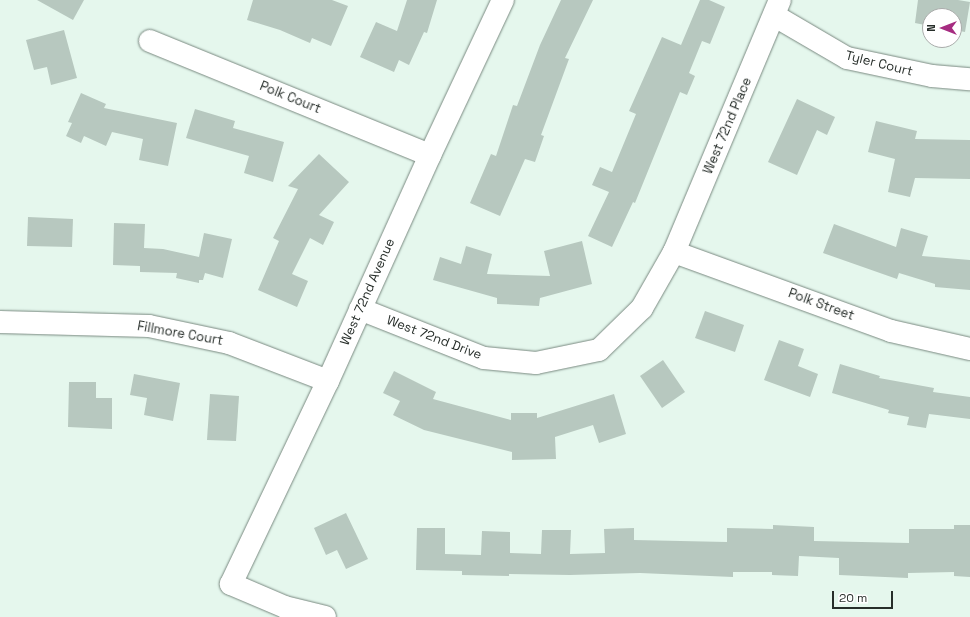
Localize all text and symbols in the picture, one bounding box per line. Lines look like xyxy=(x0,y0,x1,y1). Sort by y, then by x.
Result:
north arrow xyxy=(922,8,962,48)
text: N xyxy=(924,24,938,32)
street label: Tyler Court xyxy=(844,48,914,80)
street label: West 72nd Place xyxy=(701,75,755,177)
street label: Polk Court xyxy=(257,79,323,117)
street label: West 72nd Avenue xyxy=(337,236,399,348)
street label: Polk Street xyxy=(786,286,856,324)
street label: West 72nd Drive xyxy=(384,313,484,363)
street label: Fillmore Court xyxy=(136,319,224,349)
scale bar xyxy=(834,583,895,609)
text: 20 m xyxy=(839,590,867,606)

